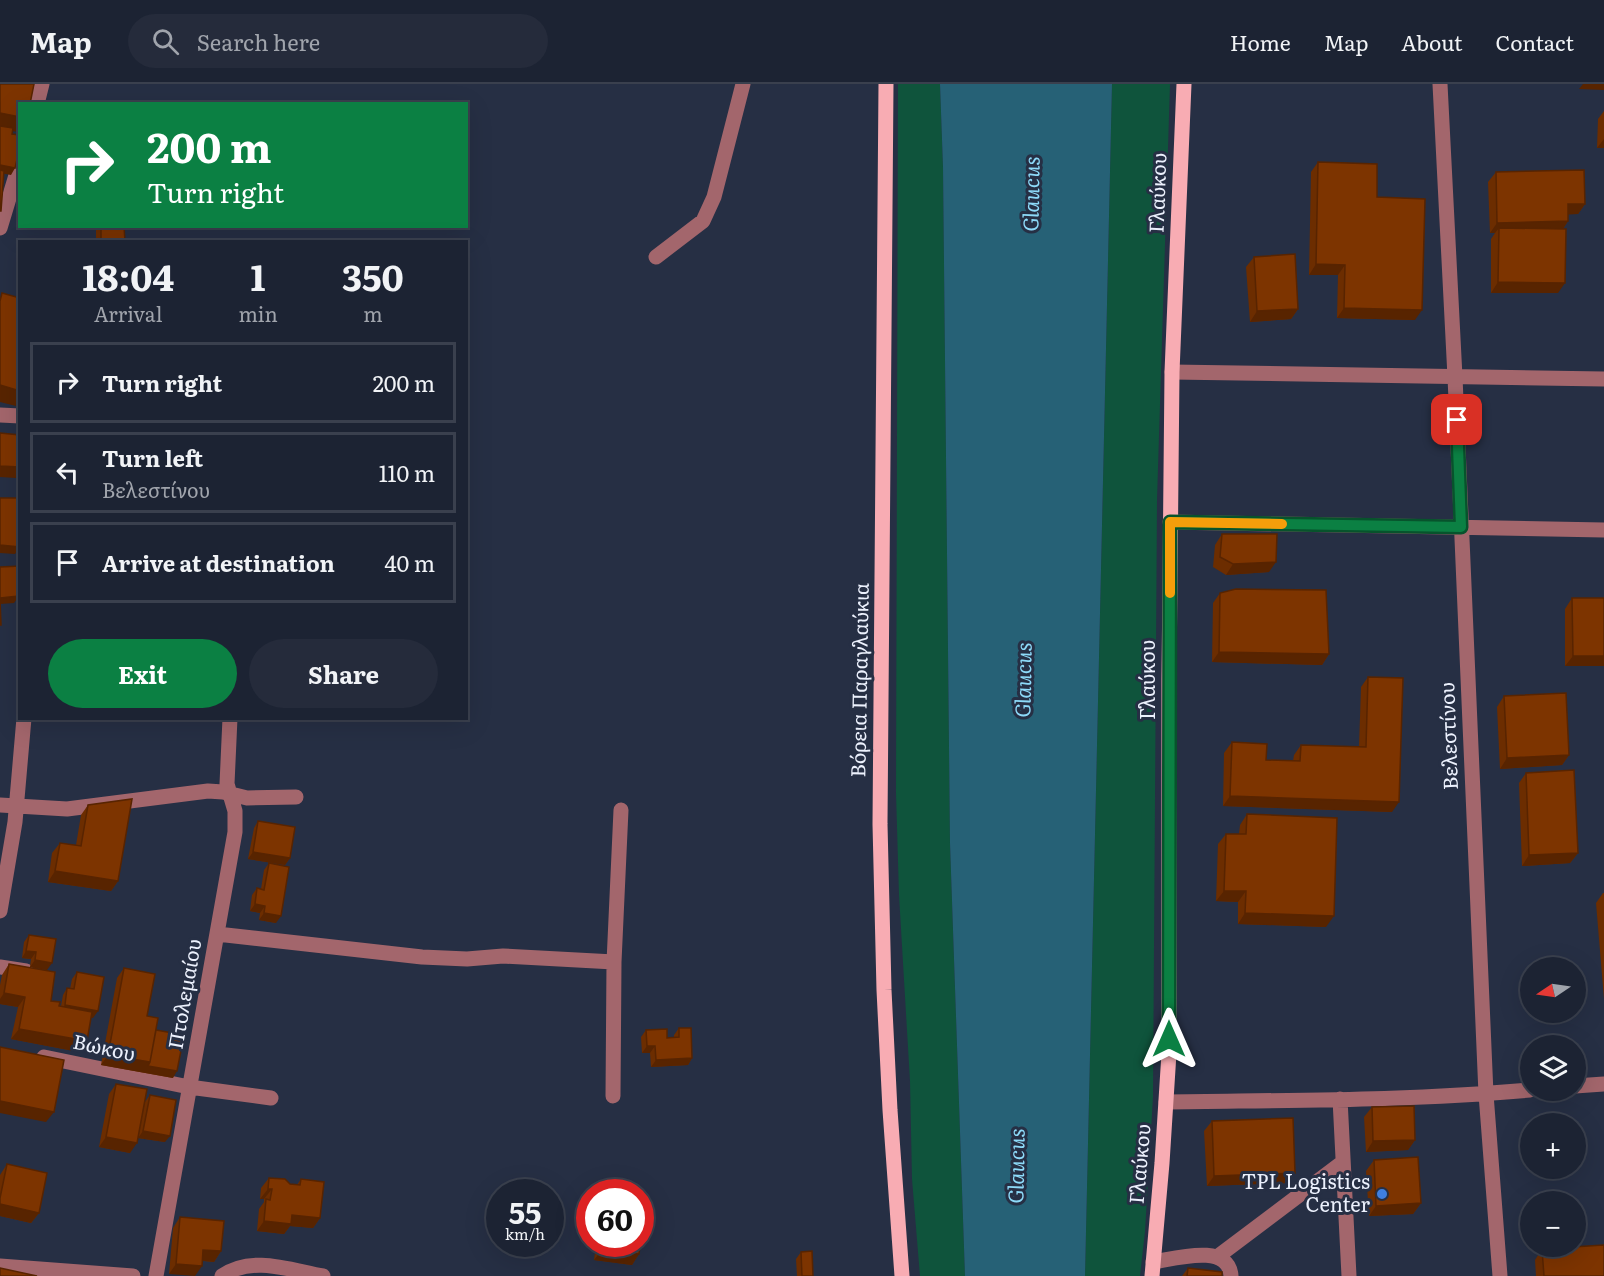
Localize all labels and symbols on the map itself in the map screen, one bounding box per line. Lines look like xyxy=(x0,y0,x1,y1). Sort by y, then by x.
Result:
street label: Γλαύκου xyxy=(1140,152,1172,233)
water label: Glaucus xyxy=(1013,156,1046,232)
pin xyxy=(1431,394,1482,445)
street label: Βόρεια Παραγλαύκια xyxy=(841,582,875,778)
street label: Γλαύκου xyxy=(1131,640,1161,720)
water label: Glaucus xyxy=(1005,642,1038,718)
street label: Βελεστίνου xyxy=(1430,682,1464,790)
street label: Πτολεμαίου xyxy=(159,936,207,1051)
north arrow xyxy=(1520,957,1586,1023)
position arrow xyxy=(1137,1007,1201,1071)
street label: Βώκου xyxy=(71,1025,138,1067)
street label: Γλαύκου xyxy=(1120,1123,1156,1205)
water label: Glaucus xyxy=(998,1128,1031,1204)
place label: TPL Logistics Center xyxy=(1242,1165,1371,1218)
speed limit sign: 60 xyxy=(576,1179,654,1257)
marker: TPL Logistics Center xyxy=(1375,1187,1389,1201)

